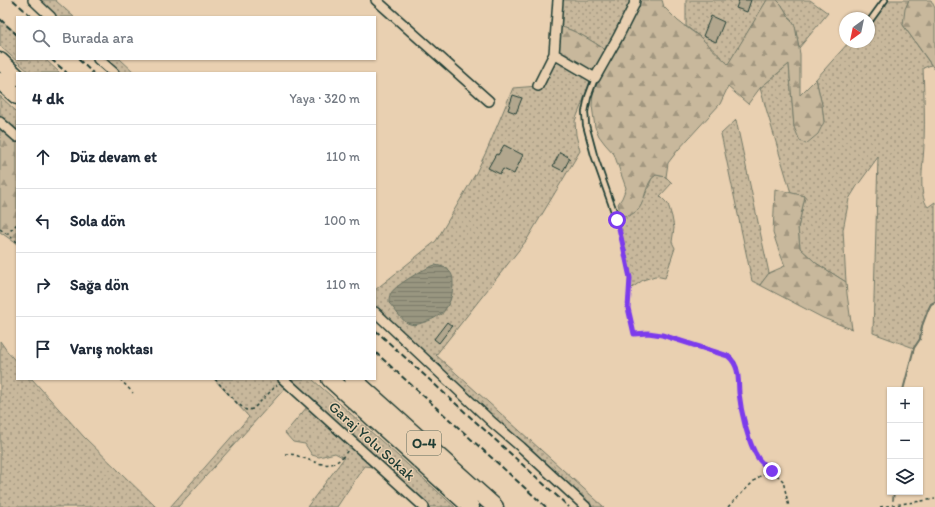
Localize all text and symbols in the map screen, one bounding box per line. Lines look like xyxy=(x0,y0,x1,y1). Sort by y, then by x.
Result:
north arrow xyxy=(839,12,875,48)
search box xyxy=(16,16,376,60)
icon: search xyxy=(30,27,52,49)
text: Burada ara xyxy=(62,29,134,47)
text: 4 dk xyxy=(32,88,64,108)
text: Yaya · 320 m xyxy=(290,91,360,106)
icon: ahead xyxy=(32,146,54,168)
text: Düz devam et xyxy=(70,148,157,166)
text: 110 m xyxy=(326,149,360,164)
icon: left xyxy=(32,210,54,232)
route start xyxy=(608,211,626,229)
text: Sola dön xyxy=(70,212,125,230)
text: 100 m xyxy=(324,213,360,228)
icon: right xyxy=(32,274,54,296)
text: Sağa dön xyxy=(70,276,129,294)
text: 110 m xyxy=(326,277,360,292)
icon: arrive xyxy=(32,338,54,360)
text: Varış noktası xyxy=(70,340,153,358)
map controls xyxy=(887,387,923,495)
button: + xyxy=(887,387,923,423)
street label: Garaj Yolu Sokak xyxy=(325,398,419,485)
button: − xyxy=(887,423,923,459)
road number: O-4 xyxy=(407,431,441,455)
button: layers xyxy=(887,459,923,495)
route end xyxy=(763,462,781,480)

